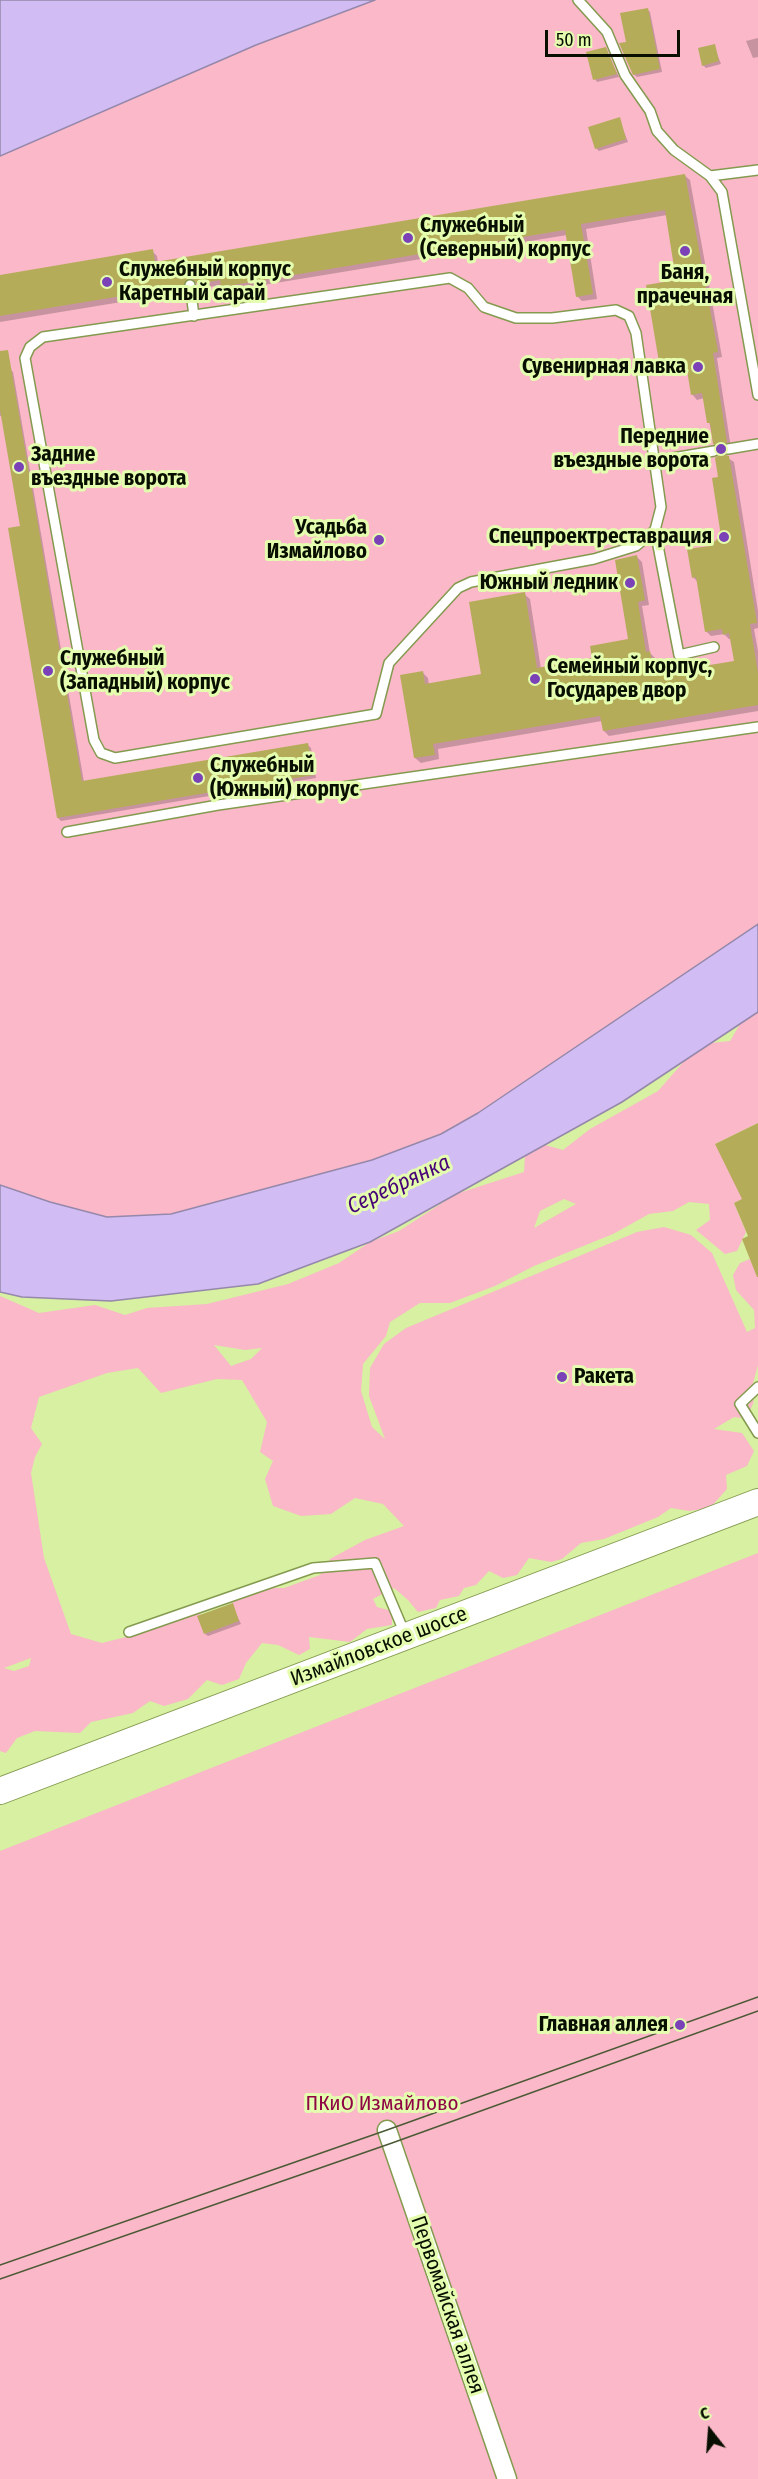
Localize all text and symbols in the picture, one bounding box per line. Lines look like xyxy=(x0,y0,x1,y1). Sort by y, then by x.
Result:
scale bar xyxy=(548,18,683,56)
text: 50 m xyxy=(556,29,592,51)
place label: Служебный (Северный) корпус xyxy=(420,213,591,263)
marker: Служебный (Северный) корпус xyxy=(401,231,415,245)
marker: Баня, прачечная xyxy=(678,244,692,258)
place label: Служебный корпус Каретный сарай xyxy=(119,257,291,307)
place label: Баня, прачечная xyxy=(637,260,733,310)
marker: Служебный корпус Каретный сарай xyxy=(100,275,114,289)
place label: Сувенирная лавка xyxy=(522,354,686,380)
marker: Сувенирная лавка xyxy=(691,360,705,374)
place label: Передние въездные ворота xyxy=(554,424,709,474)
place label: Задние въездные ворота xyxy=(31,442,186,492)
marker: Передние въездные ворота xyxy=(714,442,728,456)
marker: Задние въездные ворота xyxy=(12,460,26,474)
place label: Усадьба Измайлово xyxy=(267,515,367,565)
place label: Спецпроектреставрация xyxy=(489,524,712,550)
marker: Спецпроектреставрация xyxy=(717,530,731,544)
marker: Усадьба Измайлово xyxy=(372,533,386,547)
place label: Южный ледник xyxy=(480,570,618,596)
marker: Южный ледник xyxy=(623,576,637,590)
place label: Служебный (Западный) корпус xyxy=(60,646,230,696)
place label: Семейный корпус, Государев двор xyxy=(547,654,712,704)
marker: Служебный (Западный) корпус xyxy=(41,664,55,678)
marker: Семейный корпус, Государев двор xyxy=(528,672,542,686)
place label: Служебный (Южный) корпус xyxy=(210,753,359,803)
marker: Служебный (Южный) корпус xyxy=(191,771,205,785)
water label: Серебрянка xyxy=(343,1150,455,1220)
place label: Ракета xyxy=(574,1364,634,1390)
marker: Ракета xyxy=(555,1370,569,1384)
street label: Измайловское шоссе xyxy=(287,1602,471,1692)
place label: Главная аллея xyxy=(539,2012,668,2038)
marker: Главная аллея xyxy=(673,2018,687,2032)
park label: ПКиО Измайлово xyxy=(305,2091,459,2117)
street label: Первомайская аллея xyxy=(405,2213,489,2397)
north arrow xyxy=(680,2401,740,2461)
text: С xyxy=(698,2403,711,2424)

